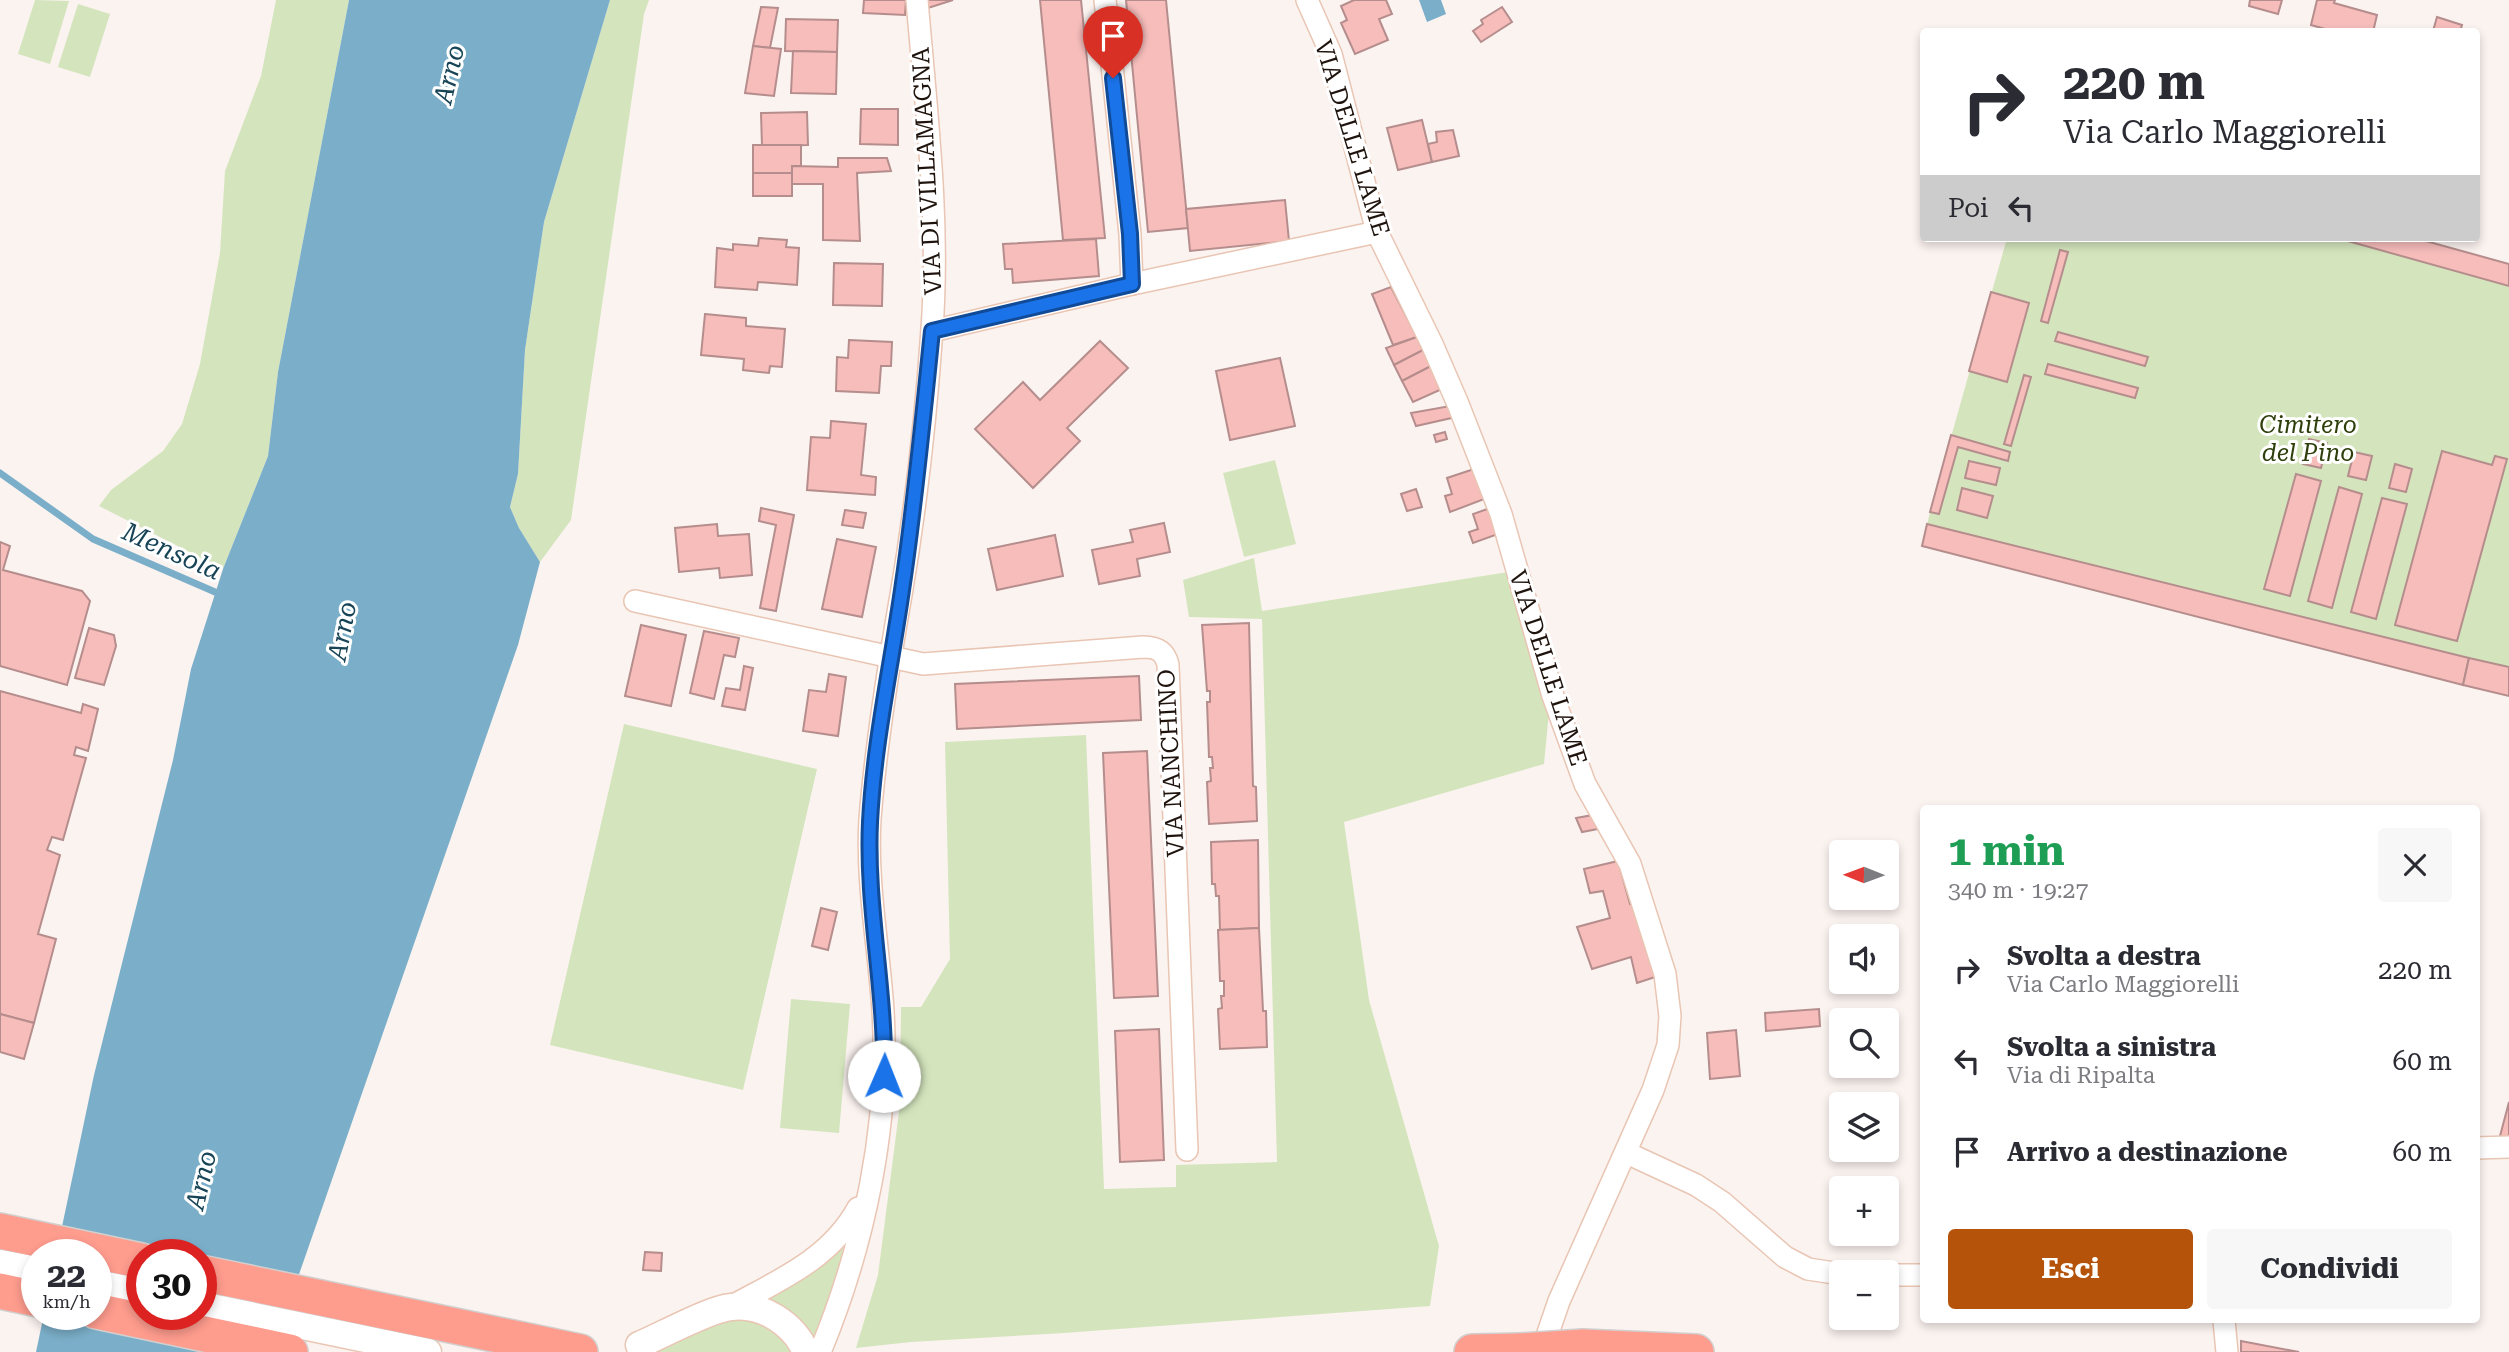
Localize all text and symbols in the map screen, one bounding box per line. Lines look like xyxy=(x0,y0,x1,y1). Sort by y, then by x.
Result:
pin xyxy=(1083,6,1143,78)
icon: arrive xyxy=(1094,17,1132,55)
street label: VIA DELLE LAME xyxy=(1309,36,1395,240)
water label: Arno xyxy=(427,42,470,108)
street label: VIA DI VILLAMAGNA xyxy=(907,46,947,296)
text: 220 m xyxy=(2063,54,2205,111)
icon: right xyxy=(1948,56,2039,147)
text: Via Carlo Maggiorelli xyxy=(2063,113,2386,151)
icon: left xyxy=(2002,189,2040,227)
text: Poi xyxy=(1948,193,1988,223)
park label: Cimitero del Pino xyxy=(2259,411,2357,467)
water label: Mensola xyxy=(117,516,226,586)
street label: VIA DELLE LAME xyxy=(1503,567,1593,769)
water label: Arno xyxy=(321,599,362,665)
street label: VIA NANCHINO xyxy=(1152,668,1190,858)
text: 1 min xyxy=(1948,826,2065,875)
button: close xyxy=(2378,828,2452,902)
north arrow xyxy=(1829,840,1899,910)
map controls xyxy=(1829,840,1899,1330)
text: 340 m · 19:27 xyxy=(1948,877,2088,904)
button: sound xyxy=(1829,924,1899,994)
text: Svolta a destra xyxy=(2007,941,2201,971)
icon: right xyxy=(1948,951,1986,989)
text: 220 m xyxy=(2378,955,2452,985)
text: Via Carlo Maggiorelli xyxy=(2007,971,2239,998)
button: search xyxy=(1829,1008,1899,1078)
text: Svolta a sinistra xyxy=(2007,1032,2216,1062)
position arrow xyxy=(847,1039,921,1113)
icon: left xyxy=(1948,1042,1986,1080)
text: 60 m xyxy=(2393,1046,2452,1076)
text: Via di Ripalta xyxy=(2007,1062,2155,1089)
button: layers xyxy=(1829,1092,1899,1162)
icon: arrive xyxy=(1948,1133,1986,1171)
text: Arrivo a destinazione xyxy=(2007,1137,2288,1167)
text: 60 m xyxy=(2393,1137,2452,1167)
water label: Arno xyxy=(179,1148,222,1214)
button: + xyxy=(1829,1176,1899,1246)
button: Esci xyxy=(1948,1229,2193,1309)
button: Condividi xyxy=(2207,1229,2452,1309)
speed limit sign: 30 xyxy=(126,1239,217,1330)
text: 22 xyxy=(47,1255,86,1296)
button: − xyxy=(1829,1260,1899,1330)
text: km/h xyxy=(42,1291,91,1312)

